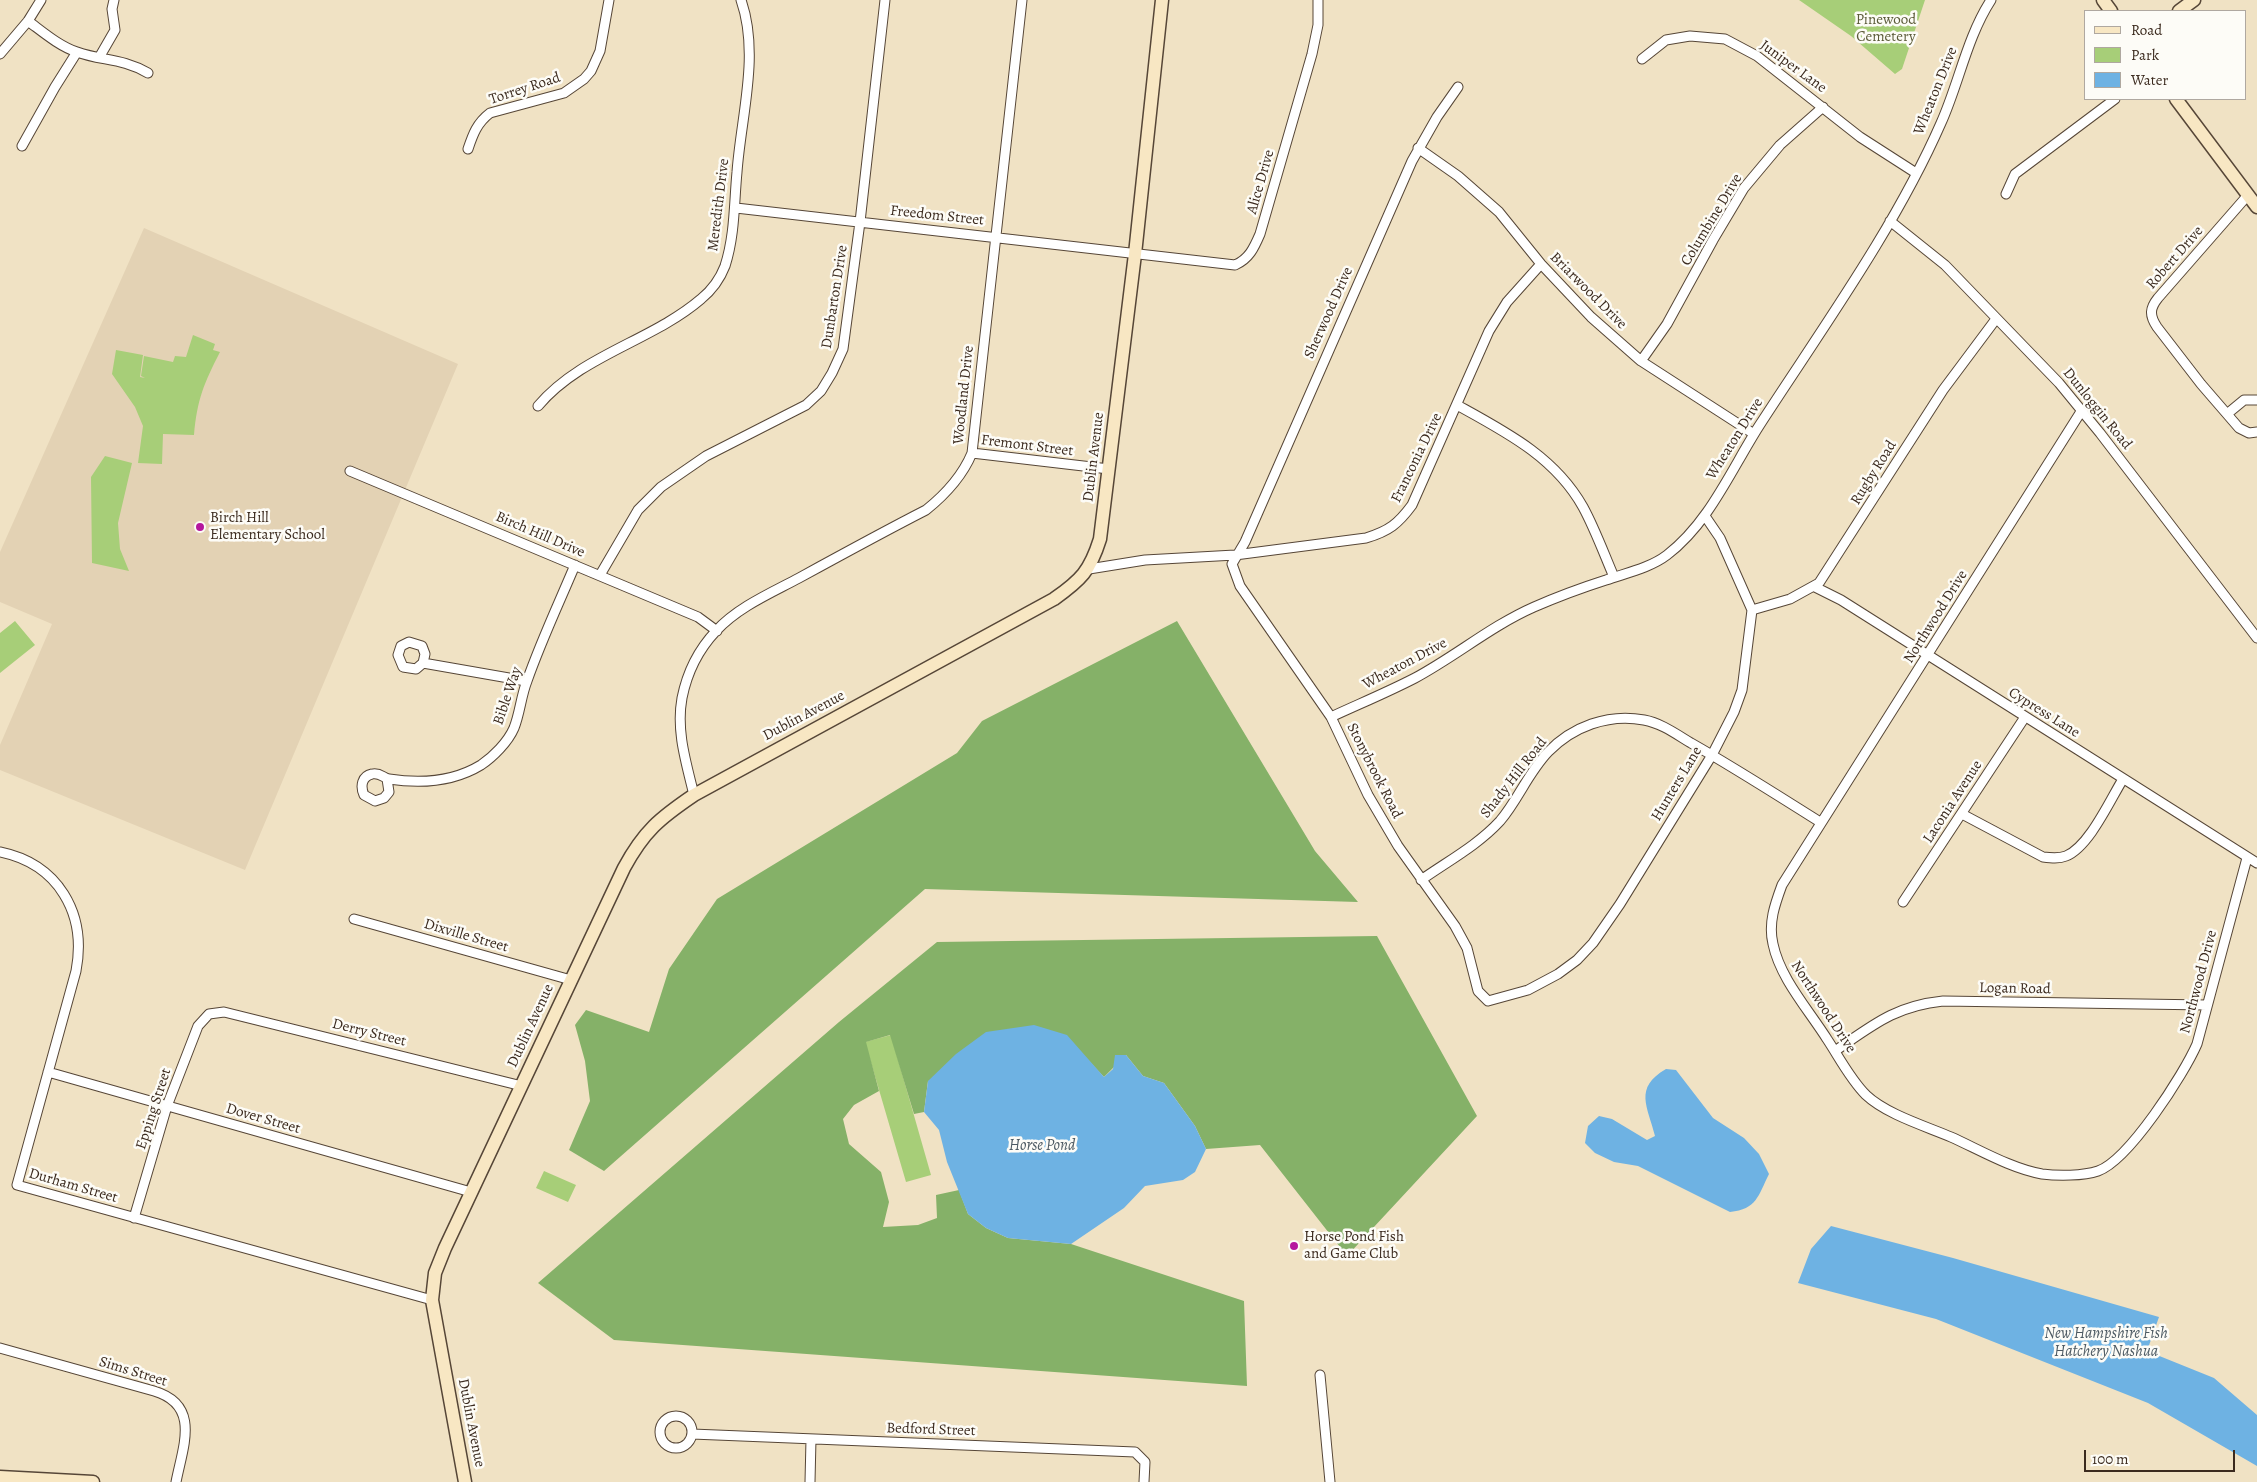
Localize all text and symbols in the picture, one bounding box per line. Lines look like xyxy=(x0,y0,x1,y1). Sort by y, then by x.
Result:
legend xyxy=(2084,10,2247,100)
park label: Pinewood Cemetery xyxy=(1856,11,1916,46)
text: Road xyxy=(2131,20,2162,40)
street label: Juniper Lane xyxy=(1756,37,1830,97)
street label: Wheaton Drive xyxy=(1910,45,1962,137)
text: Park xyxy=(2131,45,2159,65)
street label: Torrey Road xyxy=(487,69,563,109)
text: Water xyxy=(2131,70,2168,90)
street label: Alice Drive xyxy=(1243,148,1279,216)
street label: Meredith Drive xyxy=(704,158,734,252)
street label: Columbine Drive xyxy=(1677,171,1747,269)
street label: Freedom Street xyxy=(889,202,985,230)
street label: Robert Drive xyxy=(2143,223,2207,293)
street label: Dunbarton Drive xyxy=(818,244,852,350)
street label: Briarwood Drive xyxy=(1546,249,1630,333)
street label: Sherwood Drive xyxy=(1301,264,1357,362)
street label: Woodland Drive xyxy=(950,345,978,445)
street label: Dunloggin Road xyxy=(2059,365,2135,453)
street label: Wheaton Drive xyxy=(1703,395,1767,483)
street label: Franconia Drive xyxy=(1387,410,1447,506)
street label: Dublin Avenue xyxy=(1080,411,1108,503)
street label: Fremont Street xyxy=(980,431,1074,461)
street label: Rugby Road xyxy=(1847,437,1901,509)
street label: Birch Hill Drive xyxy=(493,508,587,562)
place label: Birch Hill Elementary School xyxy=(210,509,325,544)
marker: Birch Hill Elementary School xyxy=(194,521,206,533)
street label: Northwood Drive xyxy=(1900,567,1972,667)
street label: Wheaton Drive xyxy=(1360,634,1450,694)
street label: Bible Way xyxy=(490,665,526,727)
street label: Cypress Lane xyxy=(2005,684,2083,742)
street label: Dublin Avenue xyxy=(760,687,848,745)
street label: Stonybrook Road xyxy=(1342,720,1406,822)
street label: Shady Hill Road xyxy=(1477,734,1551,822)
street label: Hunters Lane xyxy=(1648,744,1706,824)
street label: Laconia Avenue xyxy=(1920,757,1986,847)
street label: Dixville Street xyxy=(422,915,510,957)
street label: Northwood Drive xyxy=(2177,928,2221,1036)
street label: Northwood Drive xyxy=(1786,958,1860,1056)
street label: Logan Road xyxy=(1979,979,2051,999)
street label: Dublin Avenue xyxy=(504,981,558,1071)
street label: Derry Street xyxy=(330,1015,408,1051)
street label: Epping Street xyxy=(132,1066,176,1152)
street label: Dover Street xyxy=(224,1100,302,1138)
water label: Horse Pond xyxy=(1009,1136,1075,1156)
street label: Durham Street xyxy=(26,1165,120,1207)
place label: Horse Pond Fish and Game Club xyxy=(1304,1228,1404,1263)
marker: Horse Pond Fish and Game Club xyxy=(1288,1240,1300,1252)
water label: New Hampshire Fish Hatchery Nashua xyxy=(2044,1324,2168,1362)
street label: Sims Street xyxy=(97,1353,169,1391)
street label: Dublin Avenue xyxy=(454,1377,488,1469)
street label: Bedford Street xyxy=(886,1419,976,1441)
scale bar xyxy=(2087,1440,2238,1472)
text: 100 m xyxy=(2092,1449,2129,1469)

